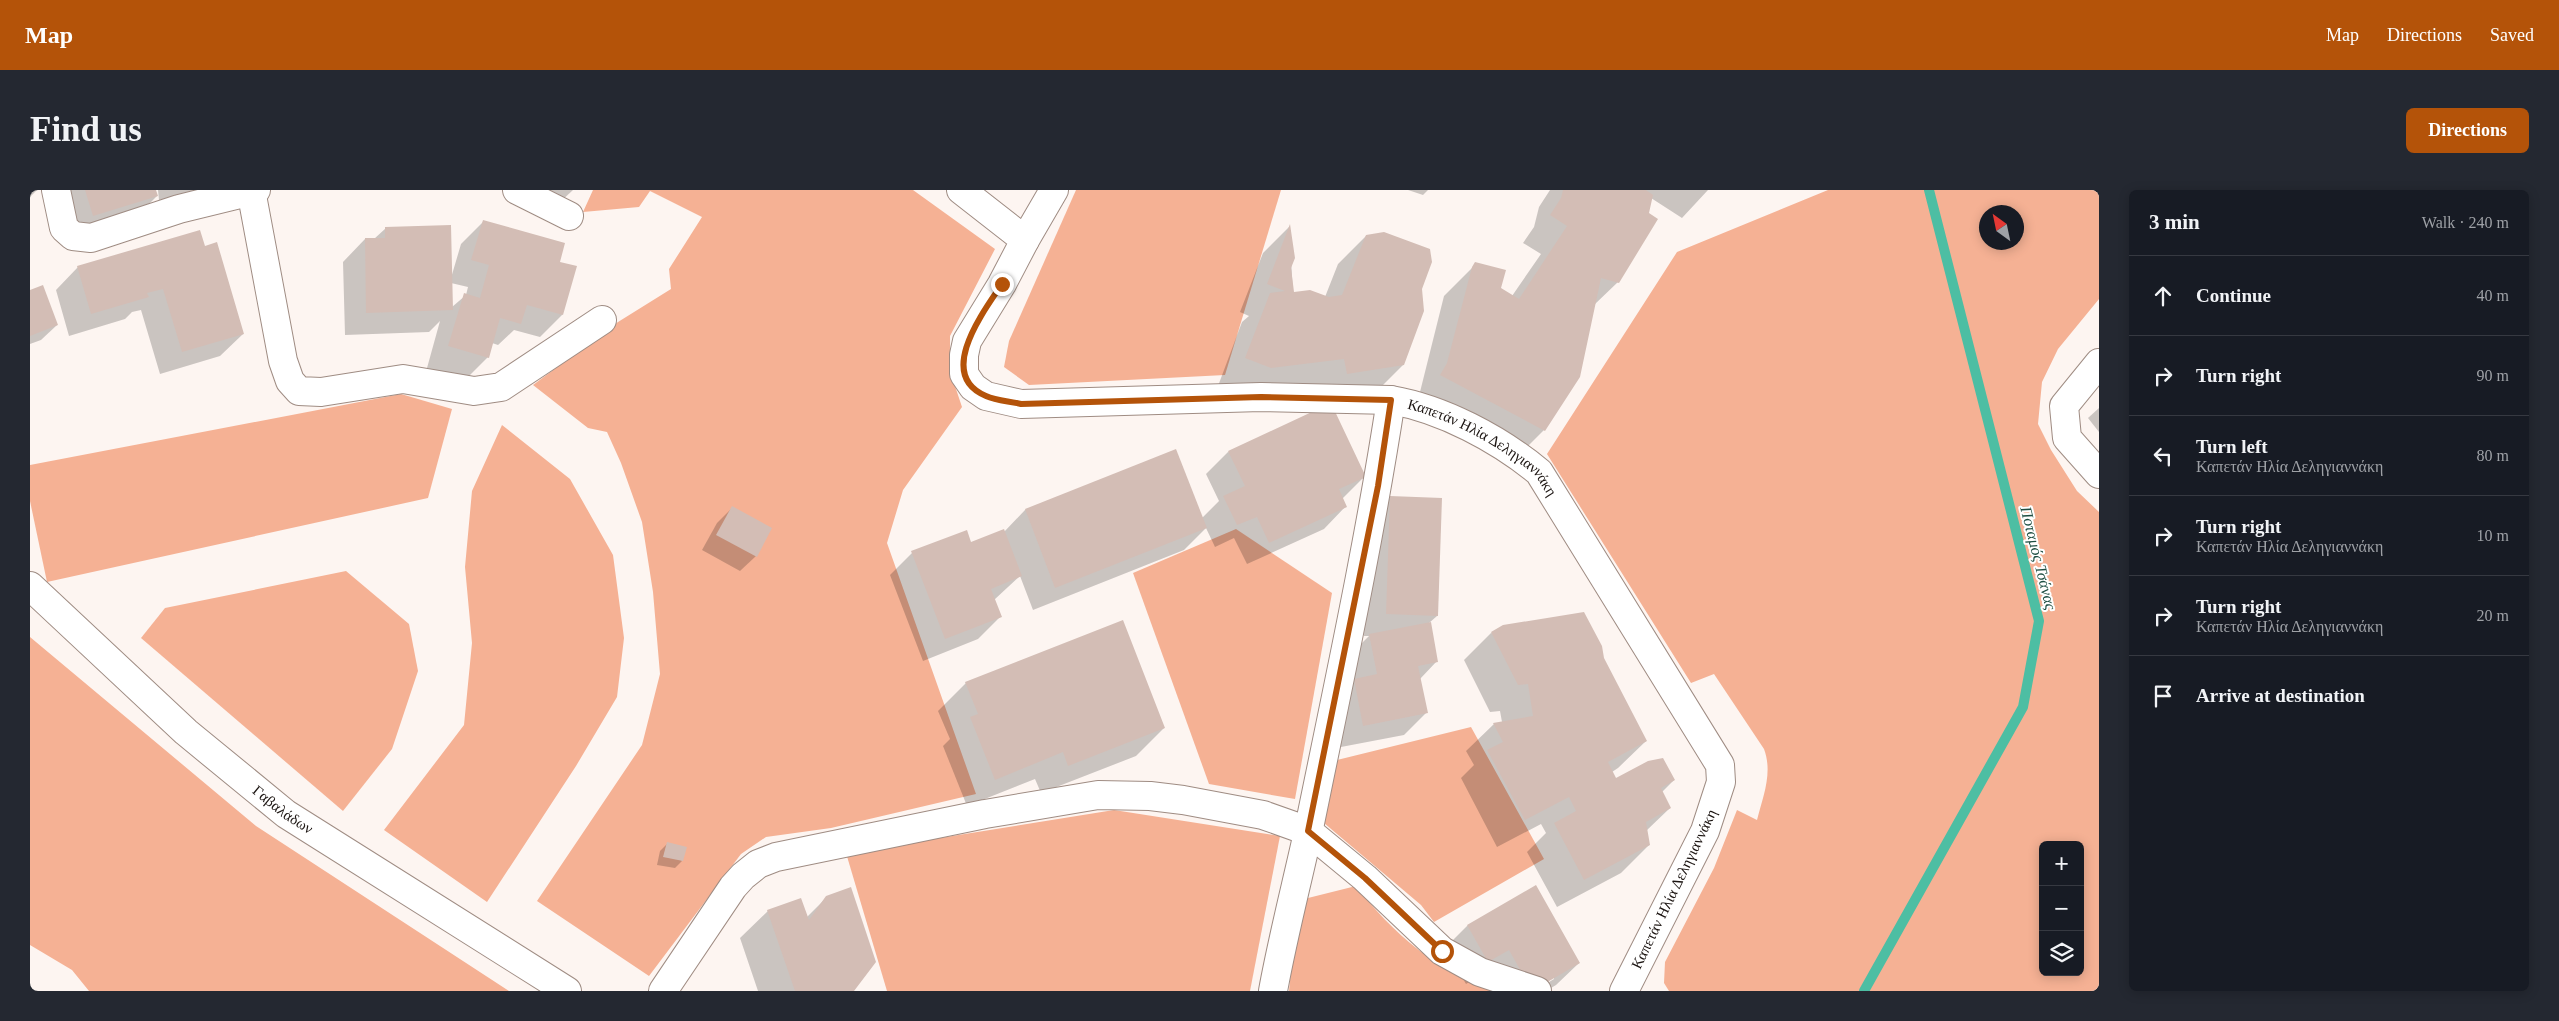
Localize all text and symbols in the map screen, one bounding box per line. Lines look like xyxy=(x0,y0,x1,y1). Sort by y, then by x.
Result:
text: Map xyxy=(25,22,73,48)
text: Map xyxy=(2326,25,2359,45)
text: Directions xyxy=(2387,25,2462,45)
text: Saved xyxy=(2490,25,2534,45)
button: Directions xyxy=(2406,108,2529,153)
text: Find us xyxy=(30,110,142,149)
north arrow xyxy=(1979,205,2024,250)
text: 3 min xyxy=(2149,210,2200,234)
text: Walk · 240 m xyxy=(2422,214,2509,231)
route end xyxy=(991,273,1014,296)
icon: ahead xyxy=(2149,282,2177,310)
text: Continue xyxy=(2196,285,2271,306)
text: 40 m xyxy=(2477,287,2509,304)
icon: right xyxy=(2149,362,2177,390)
text: Turn right xyxy=(2196,365,2281,386)
text: 90 m xyxy=(2477,367,2509,384)
street label: Καπετάν Ηλία Δεληγιαννάκη xyxy=(1406,396,1560,499)
text: Turn left xyxy=(2196,436,2268,457)
icon: left xyxy=(2149,442,2177,470)
text: 80 m xyxy=(2477,447,2509,464)
text: Καπετάν Ηλία Δεληγιαννάκη xyxy=(2196,458,2383,475)
water label: Ποταμός Τσάνας xyxy=(2016,504,2060,612)
text: Turn right xyxy=(2196,516,2281,537)
icon: right xyxy=(2149,522,2177,550)
text: 10 m xyxy=(2477,527,2509,544)
text: Καπετάν Ηλία Δεληγιαννάκη xyxy=(2196,538,2383,555)
text: Turn right xyxy=(2196,596,2281,617)
icon: right xyxy=(2149,602,2177,630)
text: 20 m xyxy=(2477,607,2509,624)
text: Καπετάν Ηλία Δεληγιαννάκη xyxy=(2196,618,2383,635)
icon: arrive xyxy=(2149,682,2177,710)
text: Arrive at destination xyxy=(2196,685,2365,706)
street label: Γαβαλάδων xyxy=(250,782,316,837)
street label: Καπετάν Ηλία Δεληγιαννάκη xyxy=(1628,806,1720,971)
map controls xyxy=(2039,841,2084,976)
button: + xyxy=(2039,841,2084,886)
button: − xyxy=(2039,886,2084,931)
button: layers xyxy=(2039,931,2084,976)
route start xyxy=(1431,940,1454,963)

